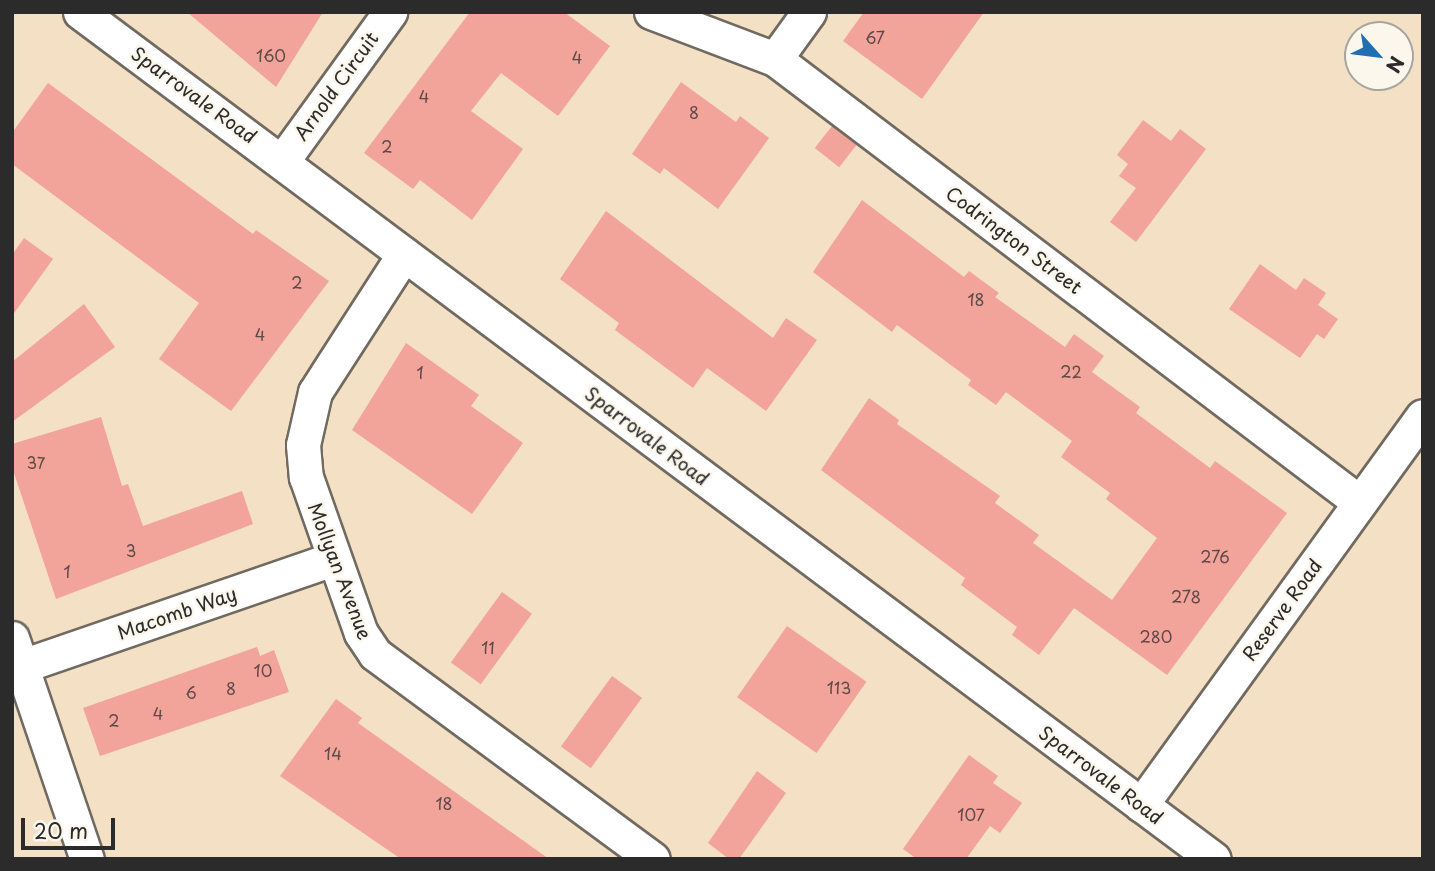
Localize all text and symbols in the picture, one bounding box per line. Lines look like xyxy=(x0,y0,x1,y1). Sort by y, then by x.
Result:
north arrow xyxy=(1344,21,1414,91)
street label: Arnold Circuit xyxy=(289,27,383,145)
house number: 67 xyxy=(865,27,885,47)
street label: Sparrovale Road xyxy=(126,41,262,149)
house number: 160 xyxy=(256,45,286,65)
house number: 4 xyxy=(572,47,582,67)
text: N xyxy=(1380,52,1412,78)
house number: 4 xyxy=(419,86,429,106)
house number: 8 xyxy=(689,102,699,122)
house number: 2 xyxy=(381,136,393,156)
street label: Codrington Street xyxy=(942,182,1086,298)
house number: 2 xyxy=(291,272,303,292)
house number: 18 xyxy=(967,289,985,309)
house number: 4 xyxy=(255,324,265,344)
house number: 22 xyxy=(1060,361,1082,381)
house number: 1 xyxy=(416,362,424,382)
street label: Sparrovale Road xyxy=(580,381,714,491)
house number: 37 xyxy=(27,452,45,472)
street label: Mollyan Avenue xyxy=(304,500,376,642)
house number: 3 xyxy=(126,540,136,560)
house number: 276 xyxy=(1200,546,1230,566)
street label: Reserve Road xyxy=(1237,554,1327,666)
house number: 1 xyxy=(63,561,71,581)
street label: Macomb Way xyxy=(114,582,240,644)
house number: 278 xyxy=(1171,586,1201,606)
house number: 280 xyxy=(1140,626,1172,646)
house number: 11 xyxy=(481,637,495,657)
house number: 10 xyxy=(254,660,272,680)
house number: 113 xyxy=(827,677,851,697)
house number: 8 xyxy=(226,678,236,698)
house number: 6 xyxy=(185,682,197,702)
house number: 4 xyxy=(153,703,163,723)
house number: 2 xyxy=(108,710,120,730)
street label: Sparrovale Road xyxy=(1034,720,1168,830)
house number: 14 xyxy=(324,743,342,763)
house number: 18 xyxy=(435,793,453,813)
scale bar xyxy=(24,804,119,848)
house number: 107 xyxy=(957,804,985,824)
text: 20 m xyxy=(34,814,88,846)

